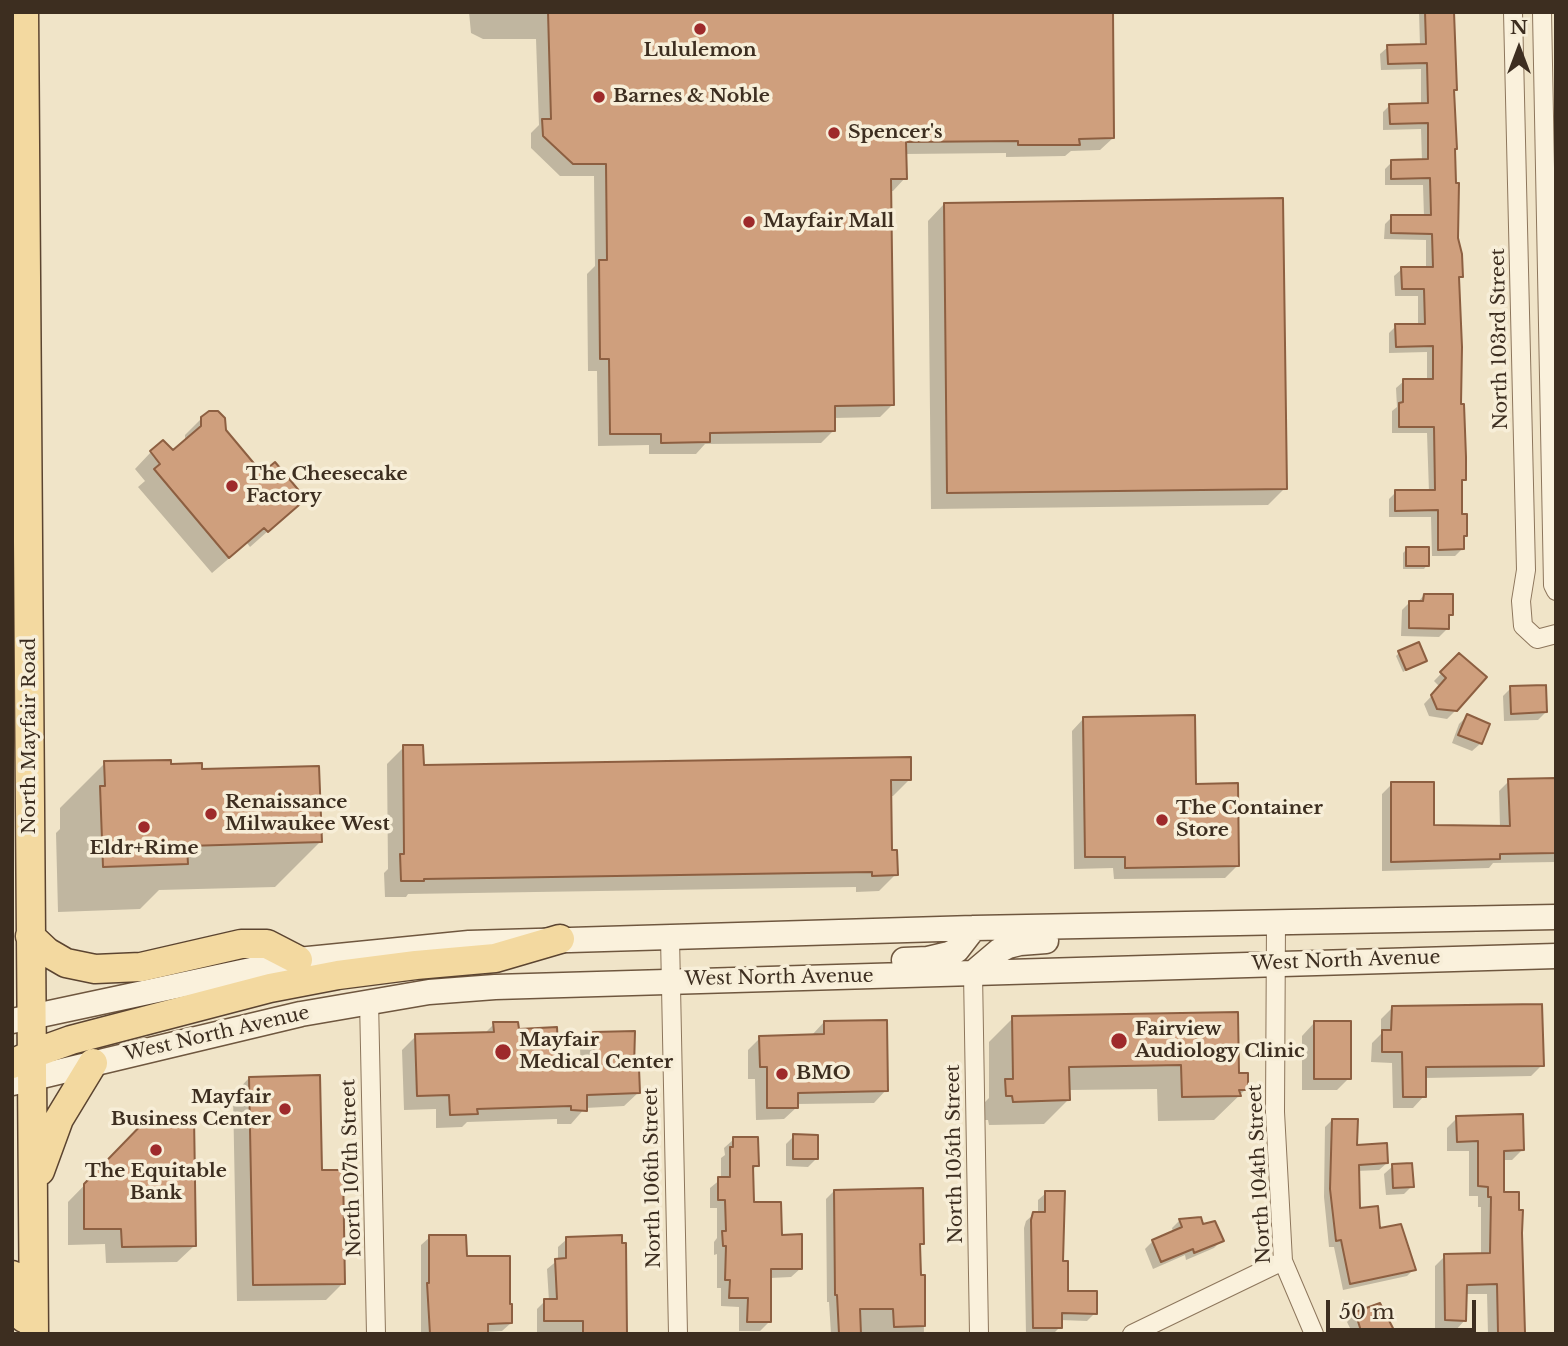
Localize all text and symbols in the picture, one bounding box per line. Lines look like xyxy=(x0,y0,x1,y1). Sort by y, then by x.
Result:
north arrow xyxy=(1484,14,1554,84)
text: N xyxy=(1510,16,1528,39)
marker: Lululemon xyxy=(692,21,708,37)
place label: Lululemon xyxy=(643,40,757,62)
place label: Barnes & Noble xyxy=(613,86,770,108)
marker: Barnes & Noble xyxy=(591,89,607,105)
place label: Spencer's xyxy=(848,122,943,144)
marker: Spencer's xyxy=(826,125,842,141)
place label: Mayfair Mall xyxy=(763,211,894,233)
marker: Mayfair Mall xyxy=(741,214,757,230)
street label: North 103rd Street xyxy=(1487,248,1513,430)
place label: The Cheesecake Factory xyxy=(246,464,408,508)
marker: The Cheesecake Factory xyxy=(224,478,240,494)
street label: North Mayfair Road xyxy=(19,638,41,834)
place label: Renaissance Milwaukee West xyxy=(225,792,390,836)
place label: The Container Store xyxy=(1176,798,1323,842)
marker: Renaissance Milwaukee West xyxy=(203,806,219,822)
marker: The Container Store xyxy=(1154,812,1170,828)
marker: Eldr+Rime xyxy=(136,819,152,835)
place label: Eldr+Rime xyxy=(89,838,199,860)
street label: West North Avenue xyxy=(1251,946,1441,976)
street label: West North Avenue xyxy=(684,965,874,991)
street label: West North Avenue xyxy=(122,1002,312,1066)
place label: Fairview Audiology Clinic xyxy=(1135,1019,1305,1063)
place label: Mayfair Medical Center xyxy=(519,1030,673,1074)
marker: Fairview Audiology Clinic xyxy=(1109,1031,1129,1051)
marker: Mayfair Medical Center xyxy=(493,1042,513,1062)
place label: BMO xyxy=(796,1063,851,1085)
street label: North 105th Street xyxy=(942,1064,968,1244)
marker: BMO xyxy=(774,1066,790,1082)
street label: North 107th Street xyxy=(337,1079,367,1257)
street label: North 104th Street xyxy=(1244,1084,1276,1264)
place label: Mayfair Business Center xyxy=(111,1087,271,1131)
street label: North 106th Street xyxy=(640,1087,666,1269)
marker: Mayfair Business Center xyxy=(277,1101,293,1117)
marker: The Equitable Bank xyxy=(148,1142,164,1158)
place label: The Equitable Bank xyxy=(85,1161,227,1205)
scale bar xyxy=(1330,1286,1480,1330)
text: 50 m xyxy=(1339,1299,1394,1325)

